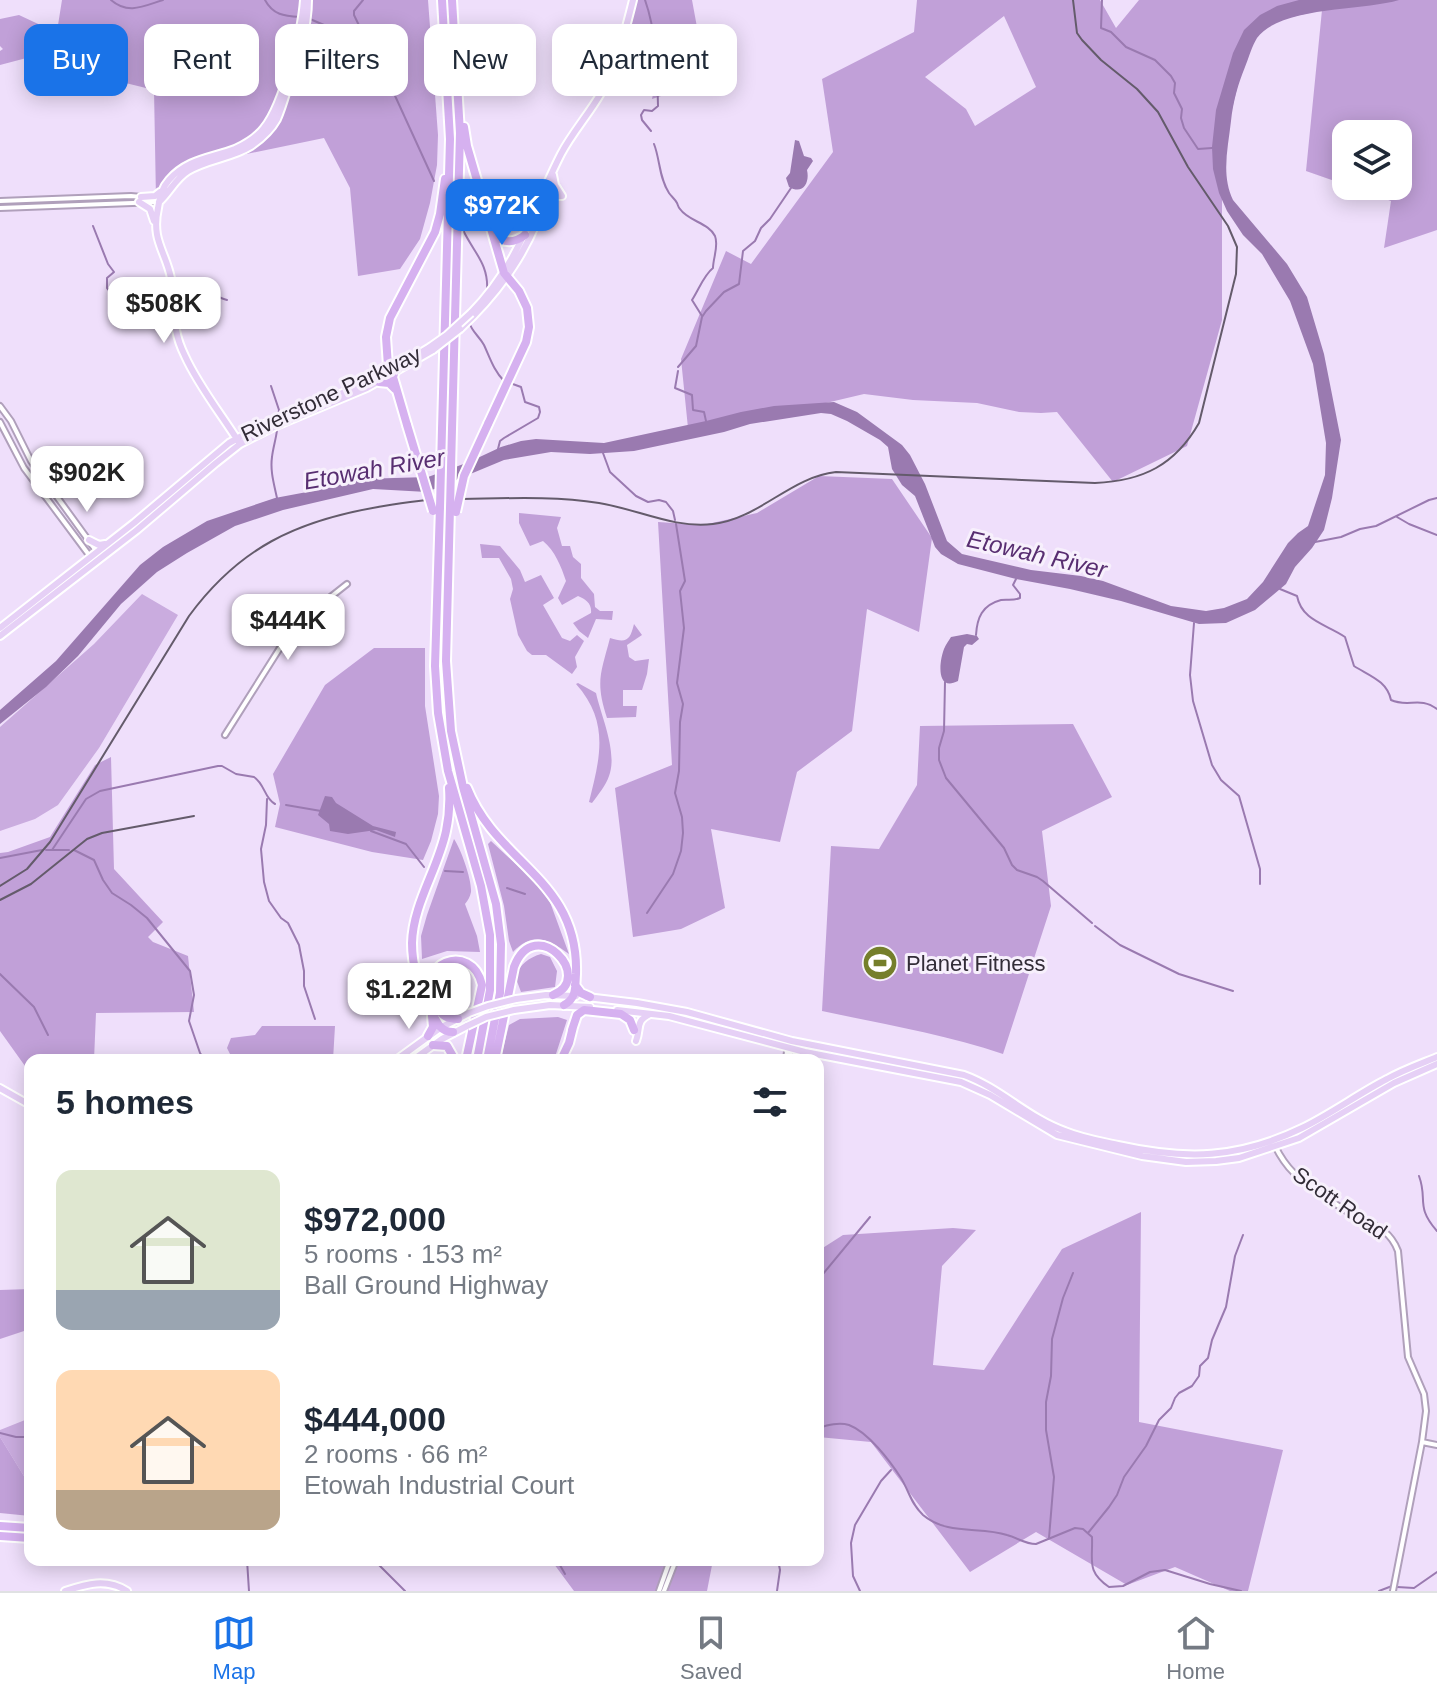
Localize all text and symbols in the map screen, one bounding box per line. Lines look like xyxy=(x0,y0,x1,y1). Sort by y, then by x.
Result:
chip: Buy xyxy=(24,24,128,96)
chip: Rent xyxy=(144,24,259,96)
chip: Filters xyxy=(275,24,408,96)
chip: New xyxy=(424,24,536,96)
chip: Apartment xyxy=(552,24,737,96)
map controls xyxy=(1332,120,1412,200)
button: layers xyxy=(1332,120,1412,200)
pin: $972K xyxy=(446,179,558,247)
text: $972K xyxy=(464,190,540,220)
pin: $508K xyxy=(108,277,220,345)
text: $508K xyxy=(126,288,202,318)
street label: Riverstone Parkway xyxy=(237,341,425,447)
water label: Etowah River xyxy=(301,443,448,495)
pin: $902K xyxy=(31,446,143,514)
text: $902K xyxy=(49,457,125,487)
water label: Etowah River xyxy=(964,525,1111,583)
pin: $444K xyxy=(232,594,344,662)
text: $444K xyxy=(250,605,326,635)
sports icon: Planet Fitness xyxy=(861,944,899,982)
place label: Planet Fitness xyxy=(906,951,1045,976)
pin: $1.22M xyxy=(344,963,474,1031)
text: $1.22M xyxy=(366,974,452,1004)
icon: filters xyxy=(748,1080,792,1124)
text: 5 homes xyxy=(56,1083,194,1121)
street label: Scott Road xyxy=(1288,1162,1392,1244)
text: $972,000 xyxy=(304,1200,446,1238)
icon: home xyxy=(120,1202,216,1298)
text: 5 rooms · 153 m² xyxy=(304,1239,502,1269)
text: Ball Ground Highway xyxy=(304,1270,548,1300)
text: $444,000 xyxy=(304,1400,446,1438)
icon: home xyxy=(120,1402,216,1498)
text: 2 rooms · 66 m² xyxy=(304,1439,488,1469)
text: Etowah Industrial Court xyxy=(304,1470,574,1500)
tab: Map xyxy=(212,1611,256,1685)
tab: Saved xyxy=(680,1611,742,1685)
tab: Home xyxy=(1166,1611,1225,1685)

